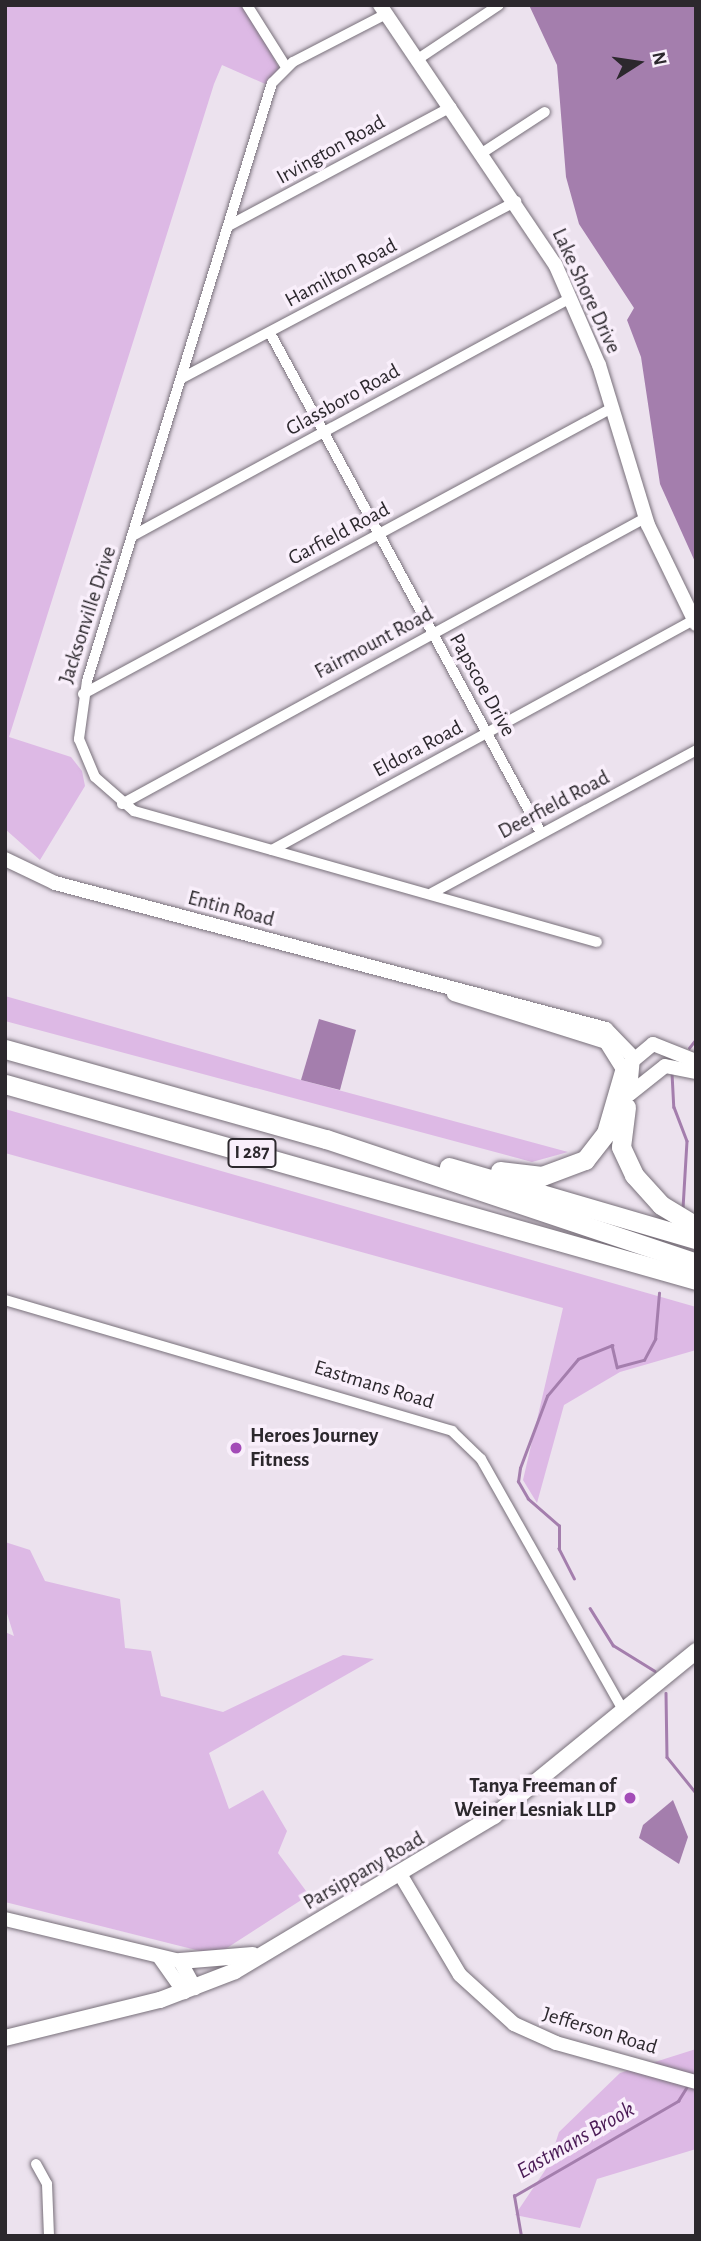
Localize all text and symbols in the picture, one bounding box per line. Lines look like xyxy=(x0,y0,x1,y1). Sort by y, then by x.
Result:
north arrow xyxy=(603,28,673,98)
text: N xyxy=(648,50,670,67)
street label: Irvington Road xyxy=(272,110,390,190)
street label: Lake Shore Drive xyxy=(546,224,626,358)
street label: Hamilton Road xyxy=(281,233,401,313)
street label: Glassboro Road xyxy=(282,358,404,442)
street label: Garfield Road xyxy=(284,497,394,571)
street label: Jacksonville Drive xyxy=(54,543,122,687)
street label: Fairmount Road xyxy=(310,601,438,685)
street label: Papscoe Drive xyxy=(443,629,521,741)
street label: Eldora Road xyxy=(369,715,467,783)
street label: Deerfield Road xyxy=(494,765,614,845)
street label: Entin Road xyxy=(185,885,277,933)
road number: I 287 xyxy=(228,1138,276,1168)
street label: Eastmans Road xyxy=(311,1355,437,1415)
place label: Heroes Journey Fitness xyxy=(250,1423,378,1473)
marker: Heroes Journey Fitness xyxy=(228,1440,244,1456)
place label: Tanya Freeman of Weiner Lesniak LLP xyxy=(454,1773,616,1823)
marker: Tanya Freeman of Weiner Lesniak LLP xyxy=(622,1790,638,1806)
street label: Parsippany Road xyxy=(299,1826,429,1916)
street label: Jefferson Road xyxy=(540,2002,660,2060)
water label: Eastmans Brook xyxy=(512,2096,640,2186)

